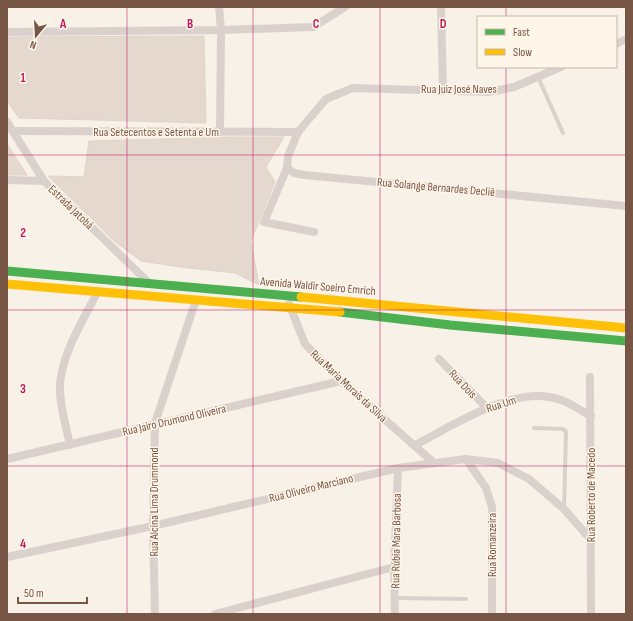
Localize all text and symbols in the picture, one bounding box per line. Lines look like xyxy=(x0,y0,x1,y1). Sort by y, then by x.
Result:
north arrow xyxy=(16,16,56,56)
text: A xyxy=(59,16,67,32)
text: B xyxy=(187,16,193,32)
text: C xyxy=(313,16,320,32)
text: D xyxy=(440,16,447,32)
legend xyxy=(477,16,617,68)
text: Fast xyxy=(513,25,530,40)
text: N xyxy=(28,38,38,52)
text: Slow xyxy=(513,45,532,60)
text: 1 xyxy=(20,70,26,86)
street label: Rua Juiz José Naves xyxy=(421,82,497,97)
street label: Rua Setecentos e Setenta e Um xyxy=(93,125,219,140)
street label: Rua Solange Bernardes Decliê xyxy=(376,175,496,200)
street label: Estrada Jatobá xyxy=(45,182,97,233)
text: 2 xyxy=(20,225,26,241)
street label: Avenida Waldir Soeiro Emrich xyxy=(259,274,376,299)
street label: Rua Maria Morais da Silva xyxy=(307,347,391,426)
street label: Rua Dois xyxy=(445,367,480,402)
text: 3 xyxy=(20,381,26,397)
street label: Rua Um xyxy=(484,393,518,416)
street label: Rua Jairo Drumond Oliveira xyxy=(121,401,228,440)
street label: Rua Alcina Lima Drummond xyxy=(147,447,162,557)
street label: Rua Roberto de Macedo xyxy=(584,448,599,542)
street label: Rua Oliveiro Marciano xyxy=(267,471,355,506)
street label: Rua Rúbia Mara Barbosa xyxy=(388,493,405,589)
street label: Rua Romanzeira xyxy=(485,513,500,577)
text: 4 xyxy=(20,536,26,552)
scale bar xyxy=(18,579,87,605)
text: 50 m xyxy=(24,586,44,601)

